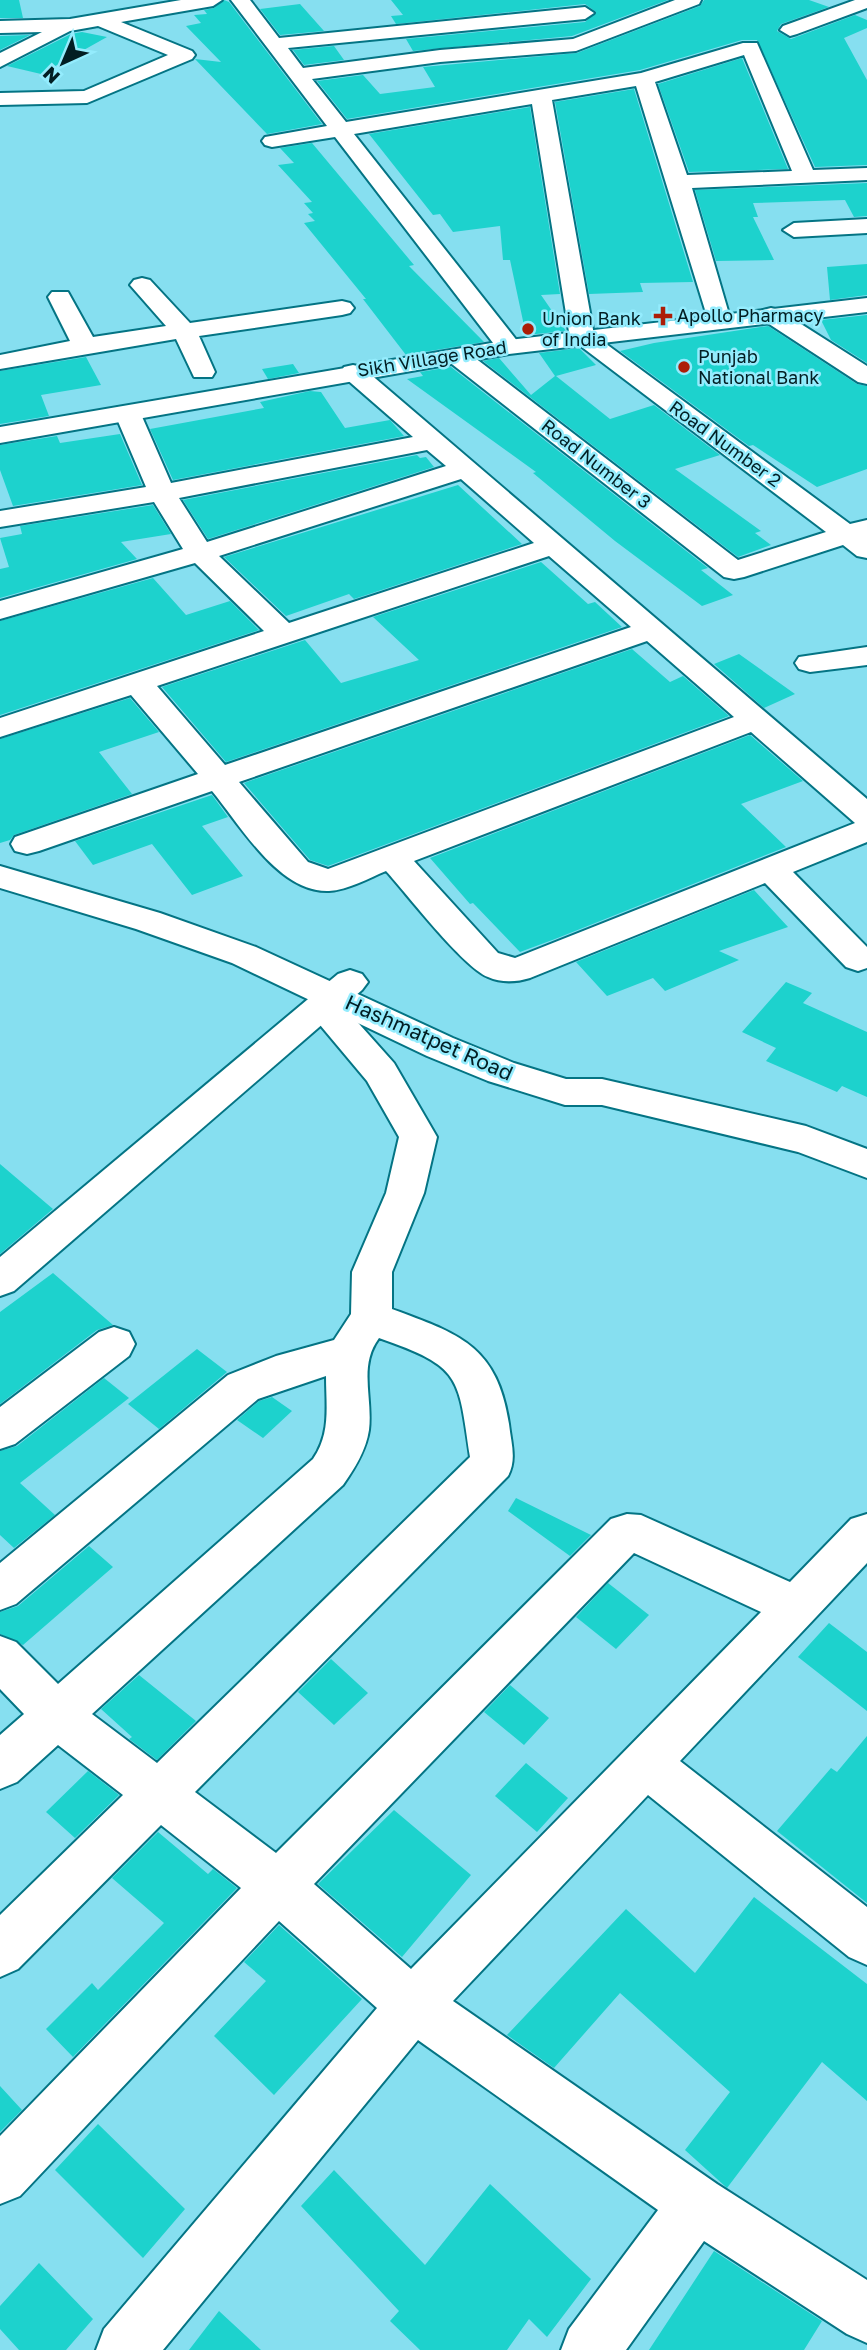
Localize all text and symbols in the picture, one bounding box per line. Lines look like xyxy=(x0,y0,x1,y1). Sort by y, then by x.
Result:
north arrow xyxy=(28,28,98,98)
text: N xyxy=(38,62,64,89)
place label: Apollo Pharmacy xyxy=(677,304,823,326)
place label: Union Bank of India xyxy=(542,307,641,350)
marker: Apollo Pharmacy xyxy=(655,308,671,324)
marker: Union Bank of India xyxy=(520,321,536,337)
street label: Sikh Village Road xyxy=(356,335,508,381)
place label: Punjab National Bank xyxy=(698,345,819,388)
marker: Punjab National Bank xyxy=(676,359,692,375)
street label: Road Number 2 xyxy=(665,395,786,491)
street label: Road Number 3 xyxy=(538,414,656,513)
street label: Hashmatpet Road xyxy=(342,988,517,1086)

